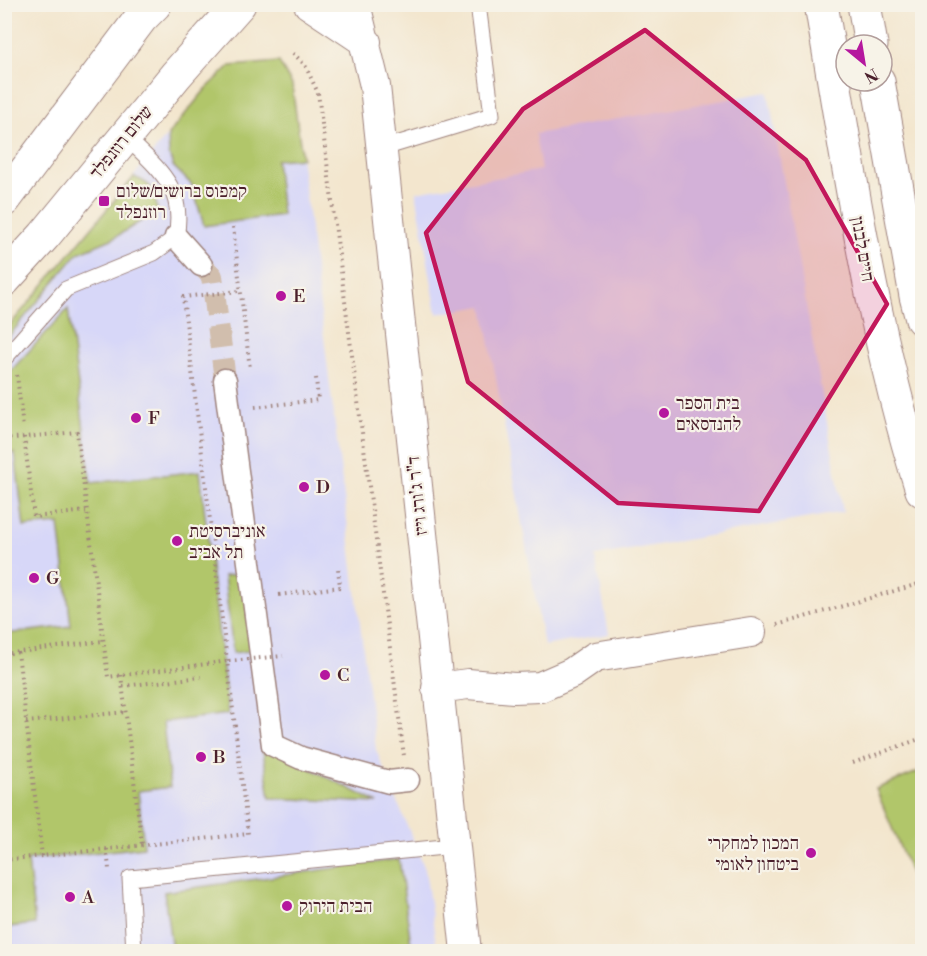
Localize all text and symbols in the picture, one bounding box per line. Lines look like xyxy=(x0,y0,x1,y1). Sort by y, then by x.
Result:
north arrow xyxy=(834,33,894,93)
text: N xyxy=(860,63,881,87)
street label: שלום רוזנפלד xyxy=(85,101,158,184)
place label: קמפוס ברושים/שלום רוזנפלד xyxy=(116,180,247,224)
marker: קמפוס ברושים/שלום רוזנפלד xyxy=(97,194,111,208)
street label: חיים לבנון xyxy=(845,215,880,283)
place label: E xyxy=(293,285,305,308)
marker: E xyxy=(274,289,288,303)
place label: בית הספר להנדסאים xyxy=(676,392,741,436)
marker: בית הספר להנדסאים xyxy=(657,406,671,420)
place label: F xyxy=(148,407,160,430)
marker: F xyxy=(129,411,143,425)
street label: ד"ר ג'ורג וייז xyxy=(402,455,433,537)
place label: D xyxy=(316,476,330,499)
marker: D xyxy=(297,480,311,494)
place label: אוניברסיטת תל אביב xyxy=(189,520,265,564)
marker: אוניברסיטת תל אביב xyxy=(170,534,184,548)
place label: G xyxy=(46,567,60,590)
marker: G xyxy=(27,571,41,585)
place label: C xyxy=(337,664,349,687)
marker: C xyxy=(318,668,332,682)
place label: B xyxy=(212,746,226,769)
marker: B xyxy=(194,750,208,764)
place label: המכון למחקרי ביטחון לאומי xyxy=(708,832,799,876)
marker: המכון למחקרי ביטחון לאומי xyxy=(804,846,818,860)
place label: A xyxy=(81,886,95,909)
marker: A xyxy=(63,890,77,904)
place label: הבית הירוק xyxy=(299,895,373,918)
marker: הבית הירוק xyxy=(280,899,294,913)

